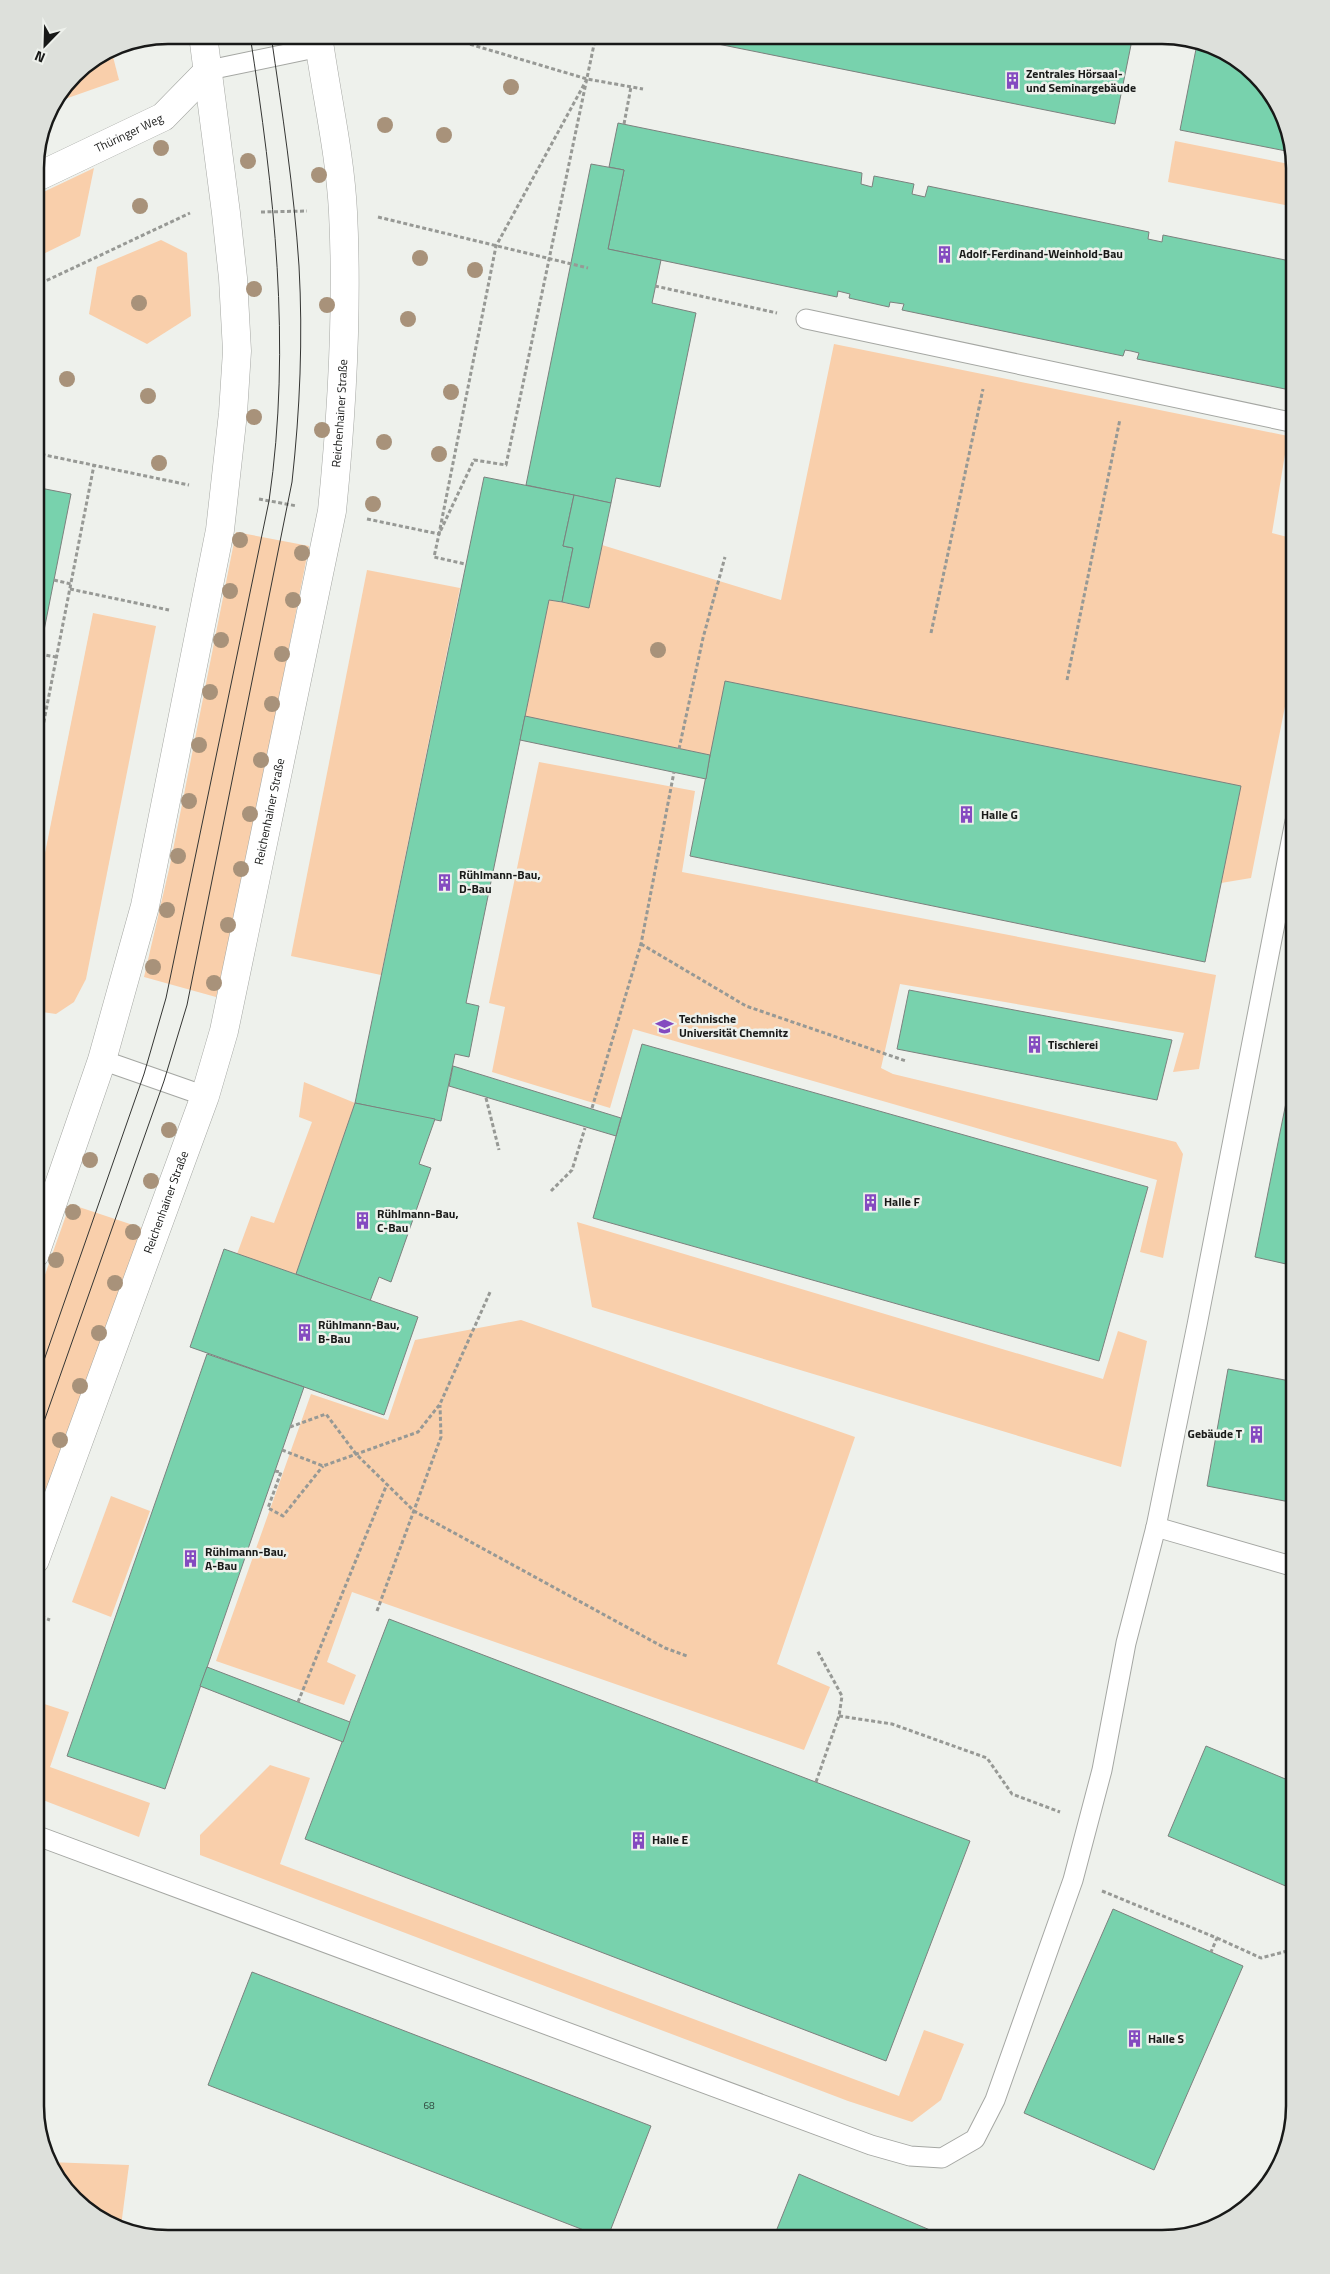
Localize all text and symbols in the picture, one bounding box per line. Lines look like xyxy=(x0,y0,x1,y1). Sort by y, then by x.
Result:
north arrow xyxy=(20,20,70,70)
text: N xyxy=(31,46,48,69)
place label: Zentrales Hörsaal- und Seminargebäude xyxy=(1026,64,1136,97)
building icon: Zentrales Hörsaal- und Seminargebäude xyxy=(1002,71,1022,91)
street label: Thüringer Weg xyxy=(91,108,166,157)
building icon: Adolf-Ferdinand-Weinhold-Bau xyxy=(935,244,955,264)
place label: Adolf-Ferdinand-Weinhold-Bau xyxy=(959,244,1123,263)
street label: Reichenhainer Straße xyxy=(326,359,352,468)
street label: Reichenhainer Straße xyxy=(249,756,289,866)
building icon: Halle G xyxy=(957,805,977,825)
place label: Halle G xyxy=(981,805,1018,824)
place label: Rühlmann-Bau, D-Bau xyxy=(459,865,541,898)
building icon: Rühlmann-Bau, D-Bau xyxy=(435,872,455,892)
place label: Technische Universität Chemnitz xyxy=(679,1009,788,1042)
school or university icon: Technische Universität Chemnitz xyxy=(655,1016,675,1036)
building icon: Tischlerei xyxy=(1024,1035,1044,1055)
place label: Tischlerei xyxy=(1048,1035,1098,1054)
street label: Reichenhainer Straße xyxy=(138,1148,193,1256)
building icon: Halle F xyxy=(860,1192,880,1212)
place label: Halle F xyxy=(884,1192,920,1211)
place label: Rühlmann-Bau, C-Bau xyxy=(377,1204,459,1237)
building icon: Rühlmann-Bau, C-Bau xyxy=(353,1211,373,1231)
place label: Rühlmann-Bau, B-Bau xyxy=(318,1315,400,1348)
building icon: Rühlmann-Bau, B-Bau xyxy=(294,1322,314,1342)
place label: Gebäude T xyxy=(1188,1424,1243,1443)
building icon: Gebäude T xyxy=(1246,1424,1266,1444)
place label: Rühlmann-Bau, A-Bau xyxy=(205,1542,287,1575)
building icon: Rühlmann-Bau, A-Bau xyxy=(181,1549,201,1569)
building icon: Halle E xyxy=(628,1830,648,1850)
place label: Halle E xyxy=(652,1830,688,1849)
building icon: Halle S xyxy=(1124,2029,1144,2049)
place label: Halle S xyxy=(1148,2029,1184,2048)
house number: 68 xyxy=(423,2098,435,2113)

